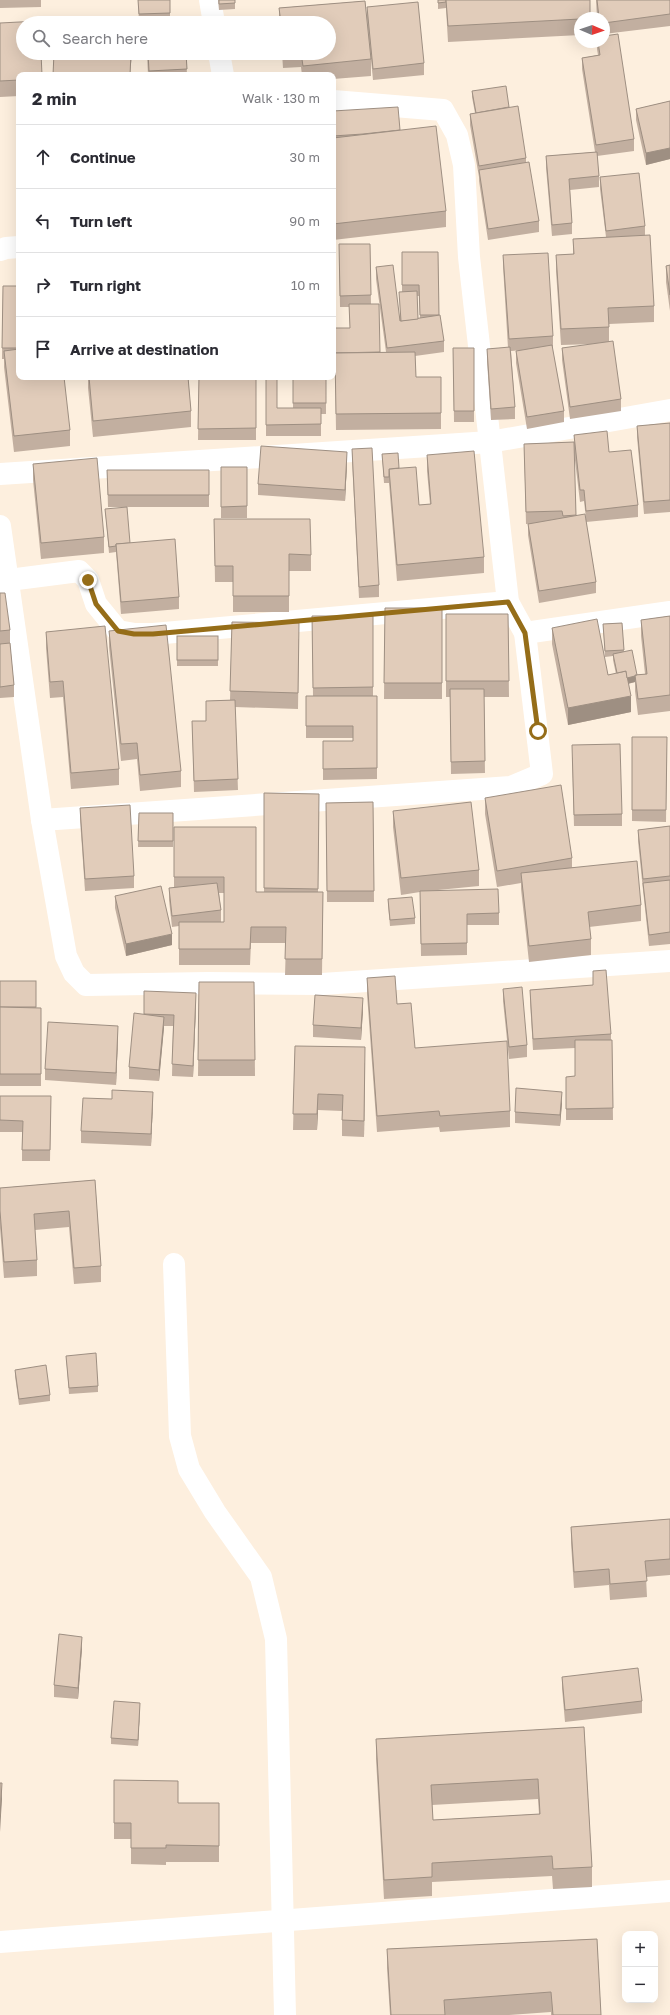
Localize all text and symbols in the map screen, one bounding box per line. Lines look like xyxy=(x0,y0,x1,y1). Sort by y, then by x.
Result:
north arrow xyxy=(574,12,610,48)
search box xyxy=(16,16,336,60)
icon: search xyxy=(30,27,52,49)
text: Search here xyxy=(62,29,148,47)
text: 2 min xyxy=(32,88,76,109)
text: Walk · 130 m xyxy=(242,90,320,106)
icon: ahead xyxy=(32,146,54,168)
text: Continue xyxy=(70,148,136,166)
text: 30 m xyxy=(290,149,320,165)
icon: left xyxy=(32,210,54,232)
text: Turn left xyxy=(70,212,132,230)
text: 90 m xyxy=(289,213,320,229)
icon: right xyxy=(32,274,54,296)
text: Turn right xyxy=(70,276,141,294)
text: 10 m xyxy=(291,277,320,293)
icon: arrive xyxy=(32,338,54,360)
text: Arrive at destination xyxy=(70,340,219,358)
route end xyxy=(79,571,97,589)
route start xyxy=(529,722,547,740)
map controls xyxy=(622,1931,658,2003)
button: + xyxy=(622,1931,658,1967)
button: − xyxy=(622,1967,658,2003)

